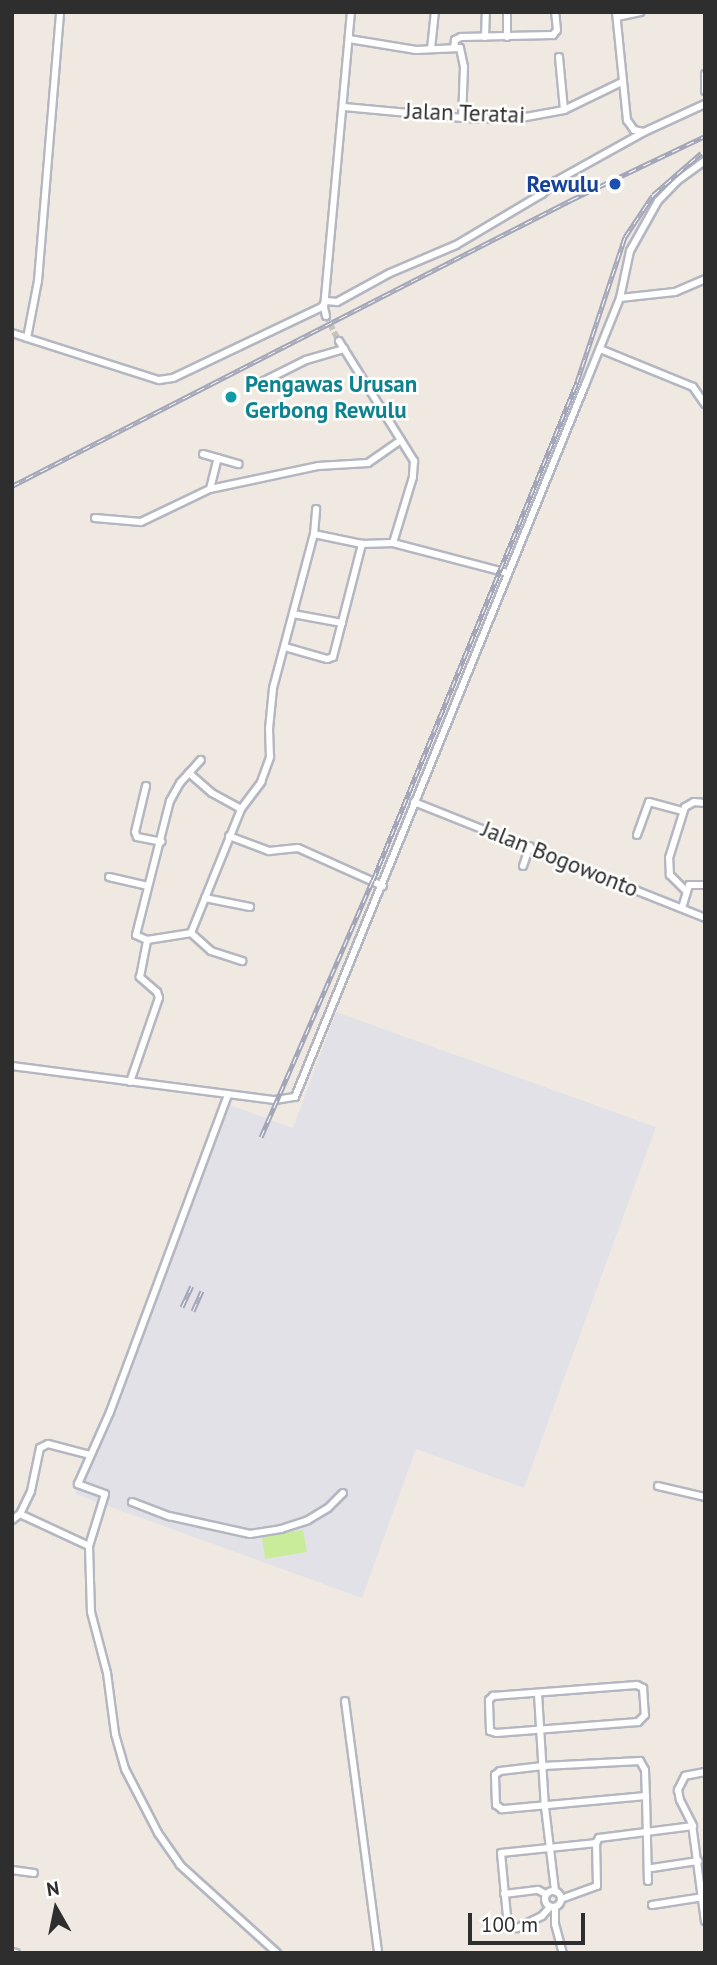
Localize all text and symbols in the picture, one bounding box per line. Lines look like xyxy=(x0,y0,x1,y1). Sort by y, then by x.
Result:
street label: Jalan Teratai xyxy=(404,97,526,129)
place label: Rewulu xyxy=(527,170,599,198)
marker: Rewulu xyxy=(605,174,625,194)
place label: Pengawas Urusan Gerbong Rewulu xyxy=(245,370,417,424)
marker: Pengawas Urusan Gerbong Rewulu xyxy=(223,389,239,405)
street label: Jalan Bogowonto xyxy=(478,815,642,903)
north arrow xyxy=(21,1874,91,1944)
text: N xyxy=(45,1875,61,1901)
scale bar xyxy=(472,1898,589,1942)
text: 100 m xyxy=(481,1911,538,1938)

